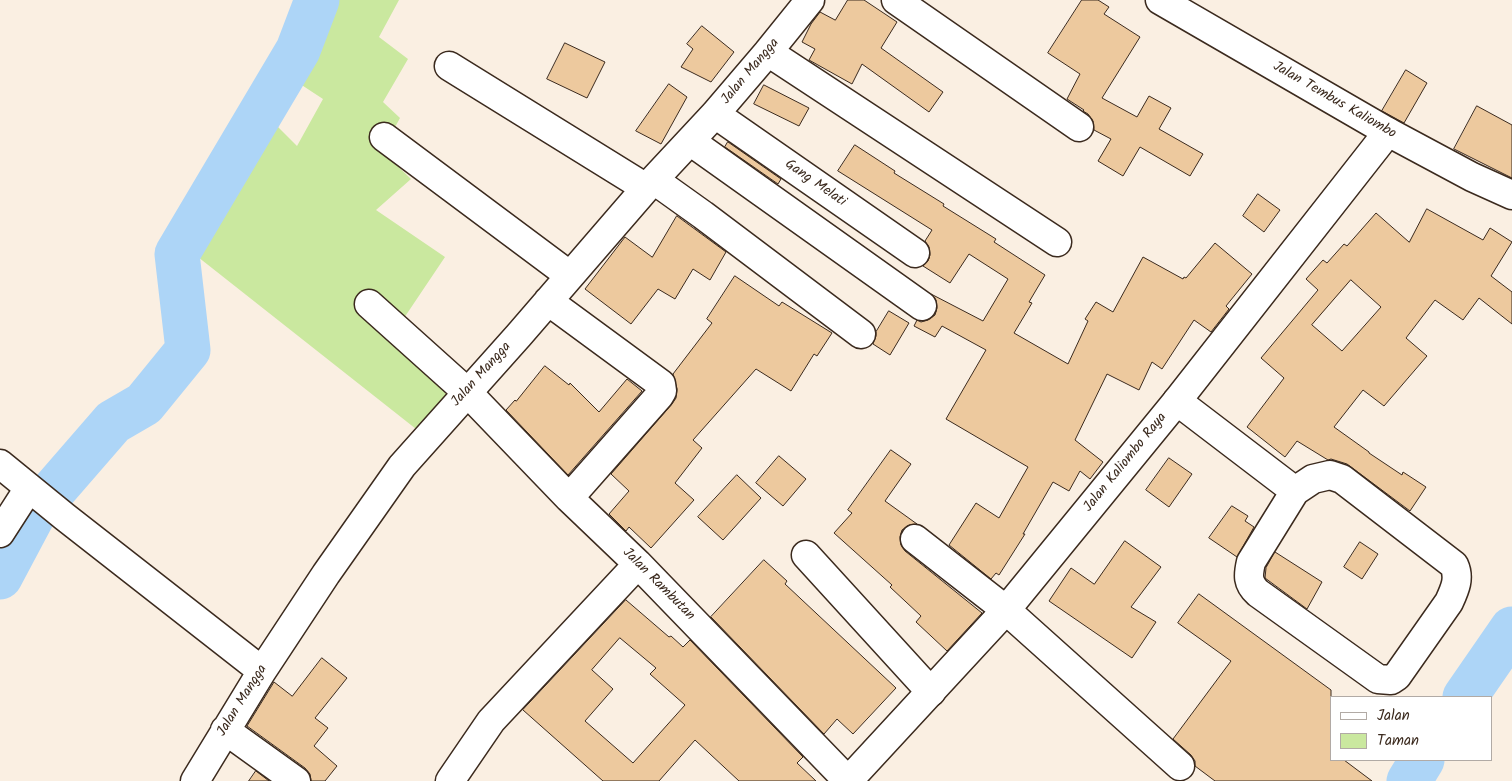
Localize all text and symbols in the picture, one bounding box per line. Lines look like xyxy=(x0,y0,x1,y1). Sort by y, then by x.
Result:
street label: Jalan Mangga xyxy=(718,36,784,108)
street label: Jalan Tembus Kaliombo xyxy=(1269,59,1399,143)
street label: Gang Melati xyxy=(781,157,849,211)
street label: Jalan Mangga xyxy=(449,339,515,411)
street label: Jalan Kaliombo Raya xyxy=(1081,410,1171,516)
street label: Jalan Rambutan xyxy=(618,545,698,625)
street label: Jalan Mangga xyxy=(214,662,272,740)
legend xyxy=(1330,696,1492,761)
text: Jalan xyxy=(1377,704,1410,728)
text: Taman xyxy=(1377,729,1419,753)

